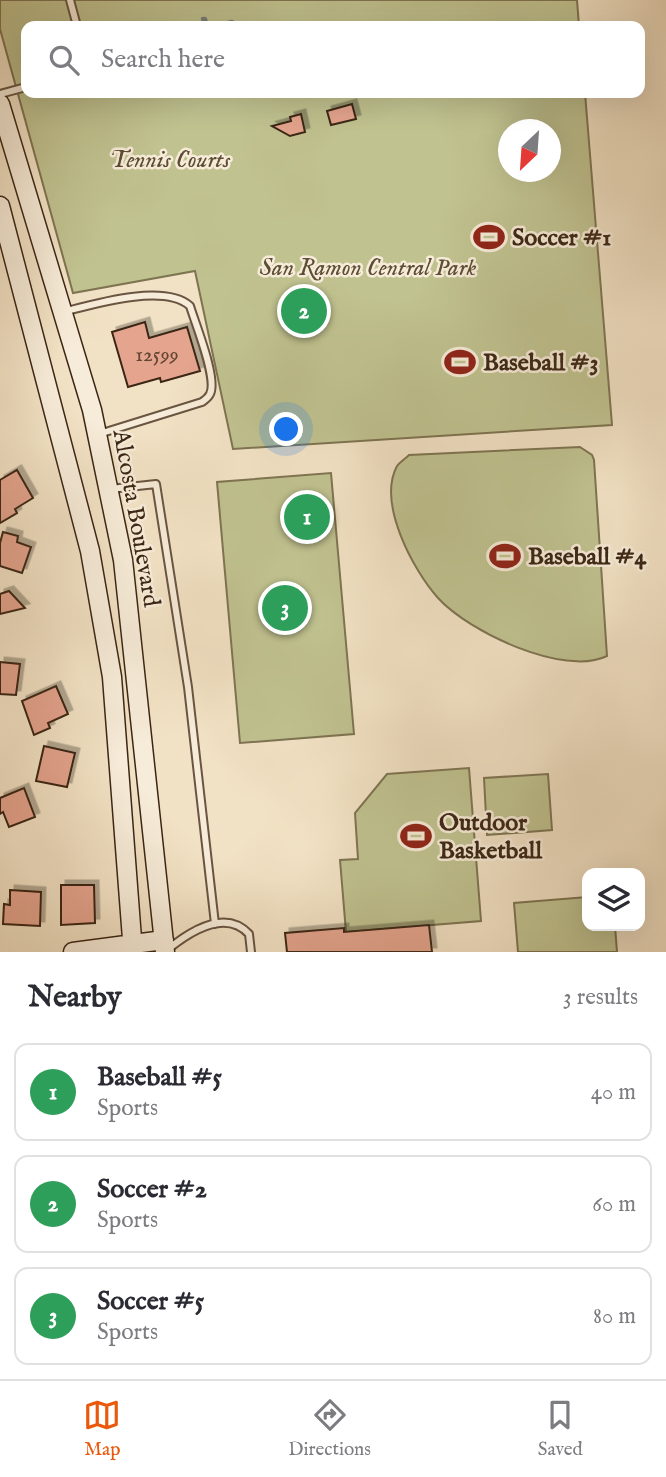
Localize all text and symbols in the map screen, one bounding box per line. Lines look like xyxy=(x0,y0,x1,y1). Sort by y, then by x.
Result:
search box xyxy=(21,21,645,98)
icon: search xyxy=(45,41,83,79)
text: Search here xyxy=(101,43,225,76)
north arrow xyxy=(498,119,561,182)
park label: Tennis Courts xyxy=(110,145,231,176)
sports icon: Soccer #1 xyxy=(472,220,506,254)
place label: Soccer #1 xyxy=(512,223,611,254)
park label: San Ramon Central Park xyxy=(260,253,477,284)
pin: 2 xyxy=(281,285,327,337)
house number: 12599 xyxy=(135,342,179,369)
sports icon: Baseball #3 xyxy=(443,345,477,379)
place label: Baseball #3 xyxy=(483,348,599,379)
your location xyxy=(269,412,303,446)
street label: Alcosta Boulevard xyxy=(105,426,166,610)
pin: 1 xyxy=(284,491,330,543)
sports icon: Baseball #4 xyxy=(488,539,522,573)
place label: Baseball #4 xyxy=(528,542,648,573)
pin: 3 xyxy=(262,582,308,634)
place label: Outdoor Basketball xyxy=(439,808,542,867)
sports icon: Outdoor Basketball xyxy=(399,819,433,853)
map controls xyxy=(582,868,645,931)
button: layers xyxy=(582,868,645,931)
text: Nearby xyxy=(28,979,121,1017)
text: 3 results xyxy=(563,983,638,1012)
text: Baseball #5 xyxy=(97,1061,222,1094)
text: 1 xyxy=(49,1078,57,1107)
text: 40 m xyxy=(591,1078,636,1107)
text: Sports xyxy=(97,1094,158,1123)
text: Soccer #2 xyxy=(97,1173,207,1206)
text: 2 xyxy=(48,1190,58,1219)
text: 60 m xyxy=(592,1190,636,1219)
text: Sports xyxy=(97,1206,158,1235)
text: Soccer #5 xyxy=(97,1285,204,1318)
text: 3 xyxy=(49,1302,57,1331)
text: 80 m xyxy=(593,1302,636,1331)
text: Sports xyxy=(97,1318,158,1347)
tab: Map xyxy=(83,1396,121,1462)
tab: Directions xyxy=(288,1396,371,1462)
tab: Saved xyxy=(538,1396,583,1462)

